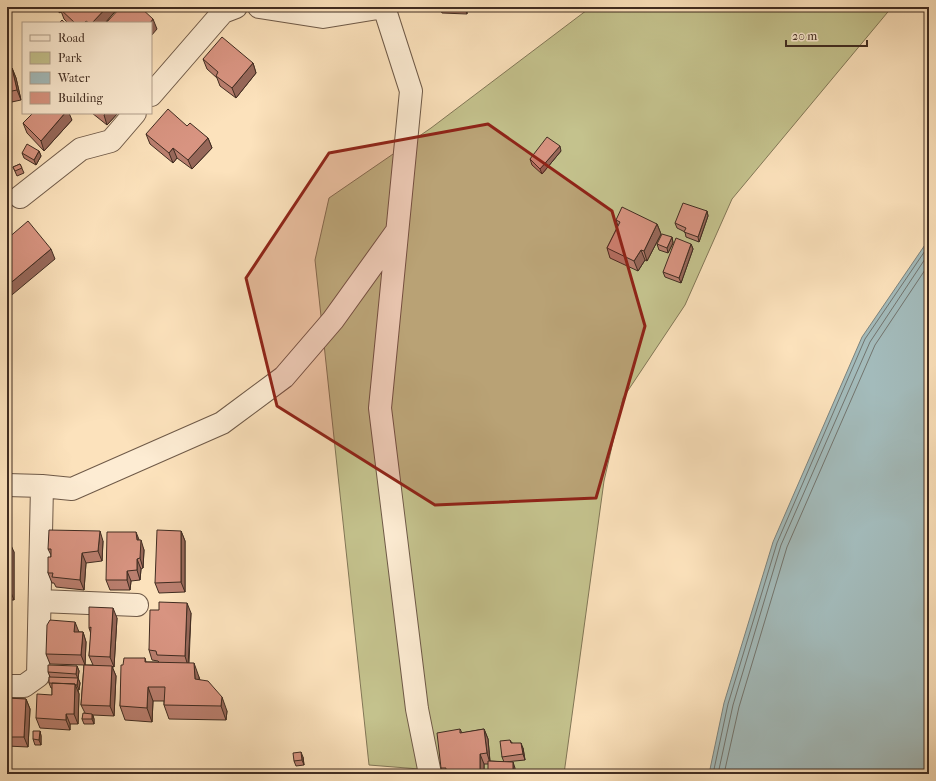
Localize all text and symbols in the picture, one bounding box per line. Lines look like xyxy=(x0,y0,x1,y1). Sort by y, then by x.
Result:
legend xyxy=(22,22,152,114)
scale bar xyxy=(786,22,867,48)
text: 20 m xyxy=(792,29,817,43)
text: Road xyxy=(58,31,85,45)
text: Park xyxy=(58,51,83,65)
text: Water xyxy=(57,71,91,85)
text: Building xyxy=(58,91,103,105)

